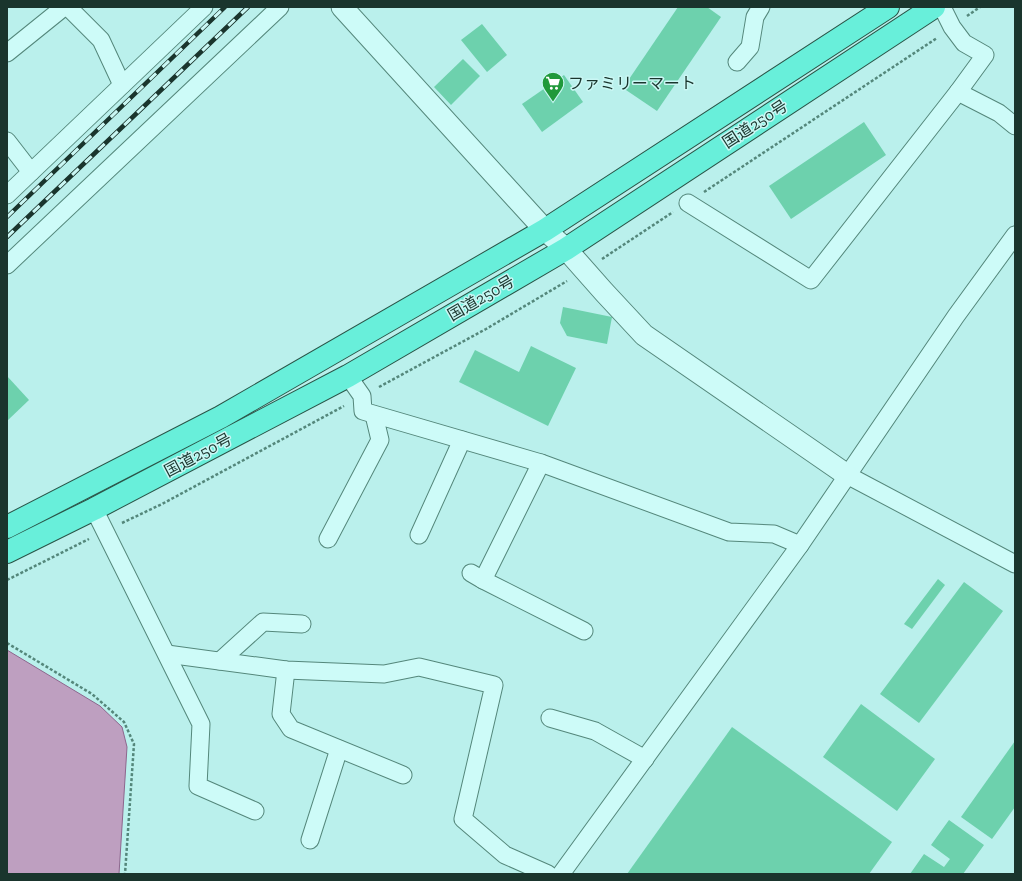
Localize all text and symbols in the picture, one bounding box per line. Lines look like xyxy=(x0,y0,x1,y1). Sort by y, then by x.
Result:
supermarket icon: ファミリーマート xyxy=(540,70,566,103)
place label: ファミリーマート xyxy=(568,74,696,93)
street label: 国道250号 xyxy=(719,96,791,152)
street label: 国道250号 xyxy=(444,271,518,325)
street label: 国道250号 xyxy=(161,429,235,481)

